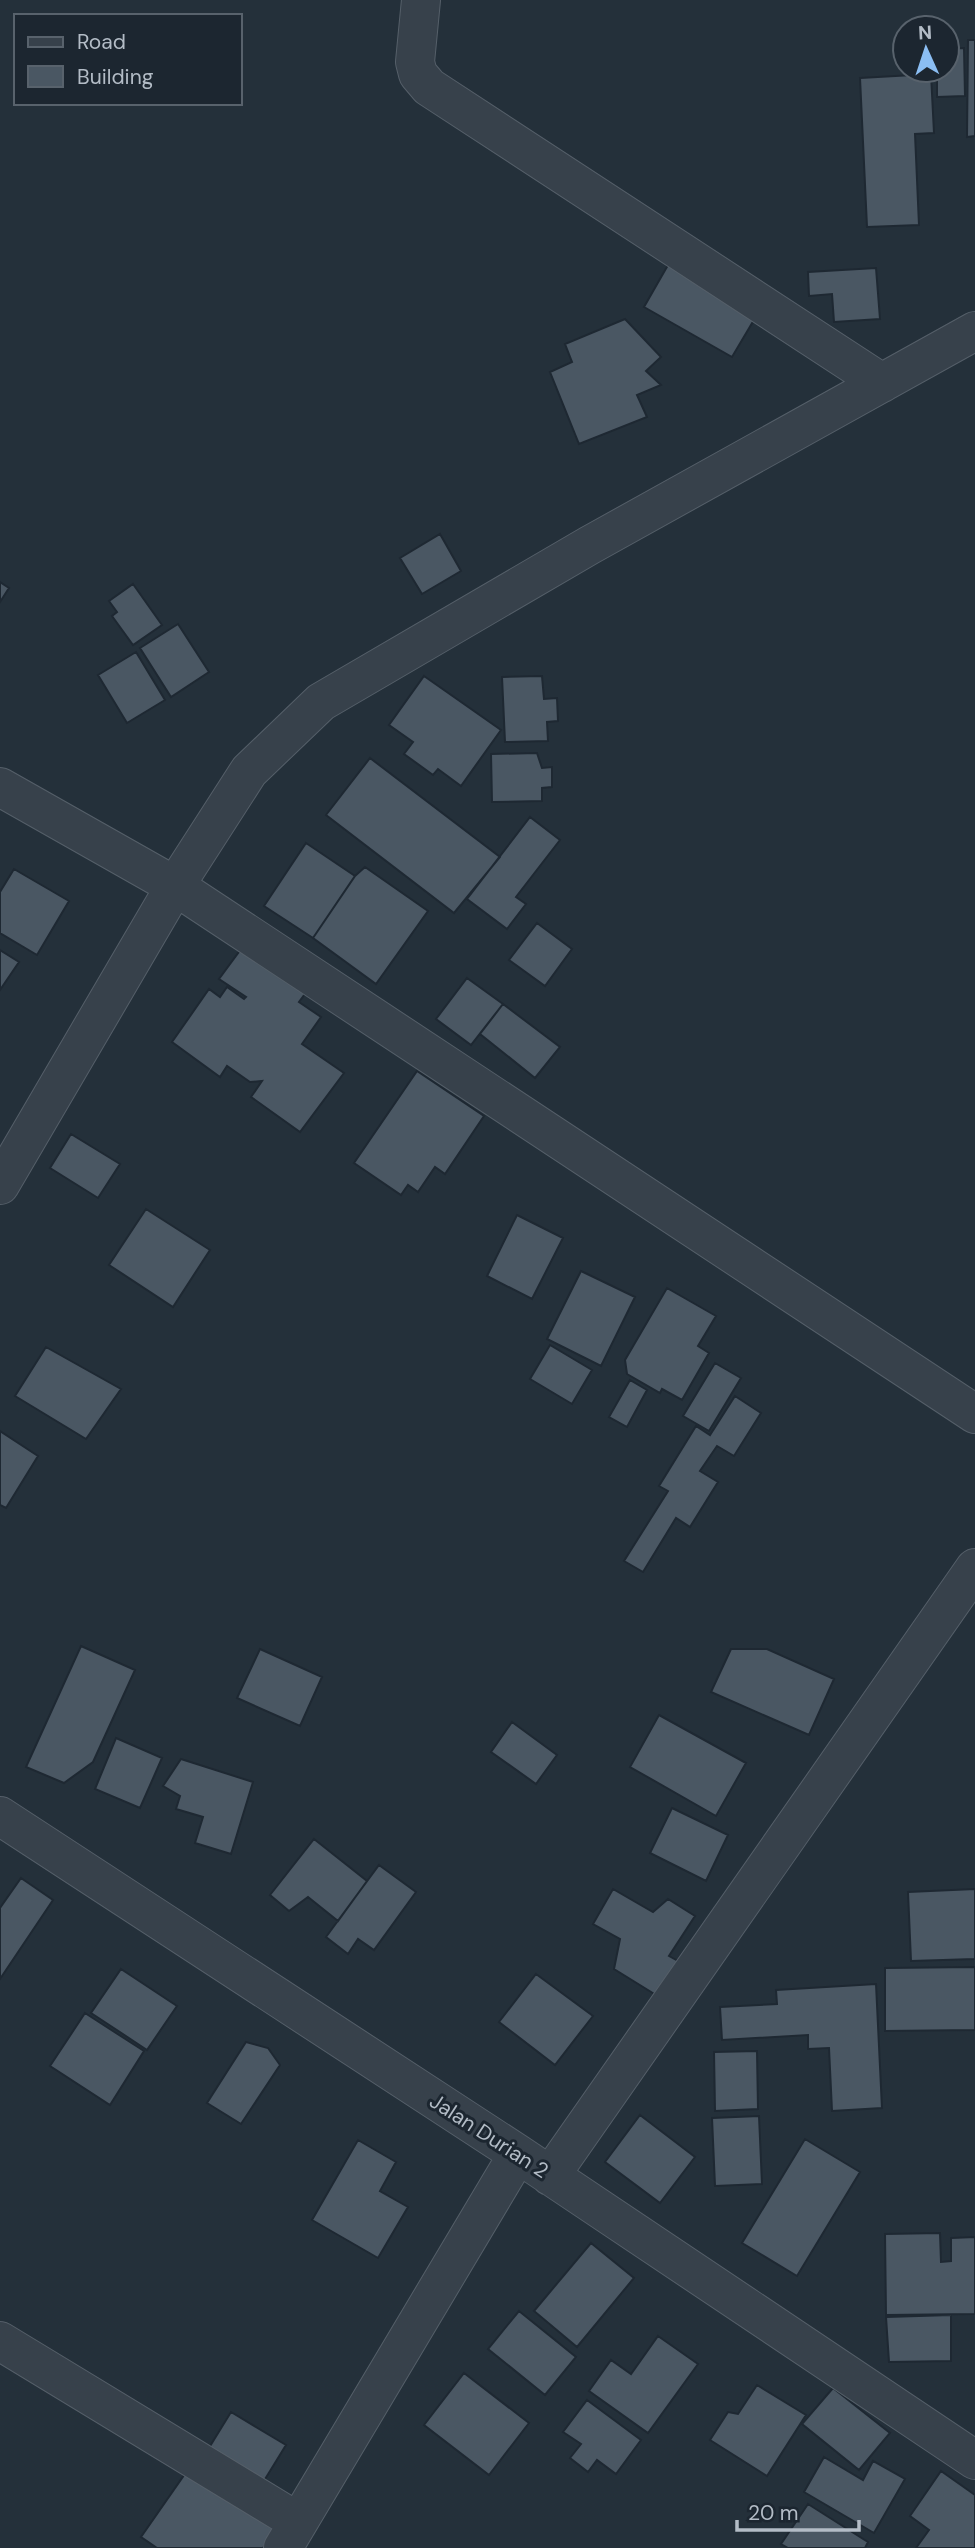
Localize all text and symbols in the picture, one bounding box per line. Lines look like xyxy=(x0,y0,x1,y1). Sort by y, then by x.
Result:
legend xyxy=(14,14,242,105)
north arrow xyxy=(891,14,961,84)
text: N xyxy=(918,20,933,45)
text: Road xyxy=(77,28,126,56)
text: Building xyxy=(77,63,154,91)
street label: Jalan Durian 2 xyxy=(424,2087,554,2185)
scale bar xyxy=(737,2488,860,2532)
text: 20 m xyxy=(748,2499,799,2527)

